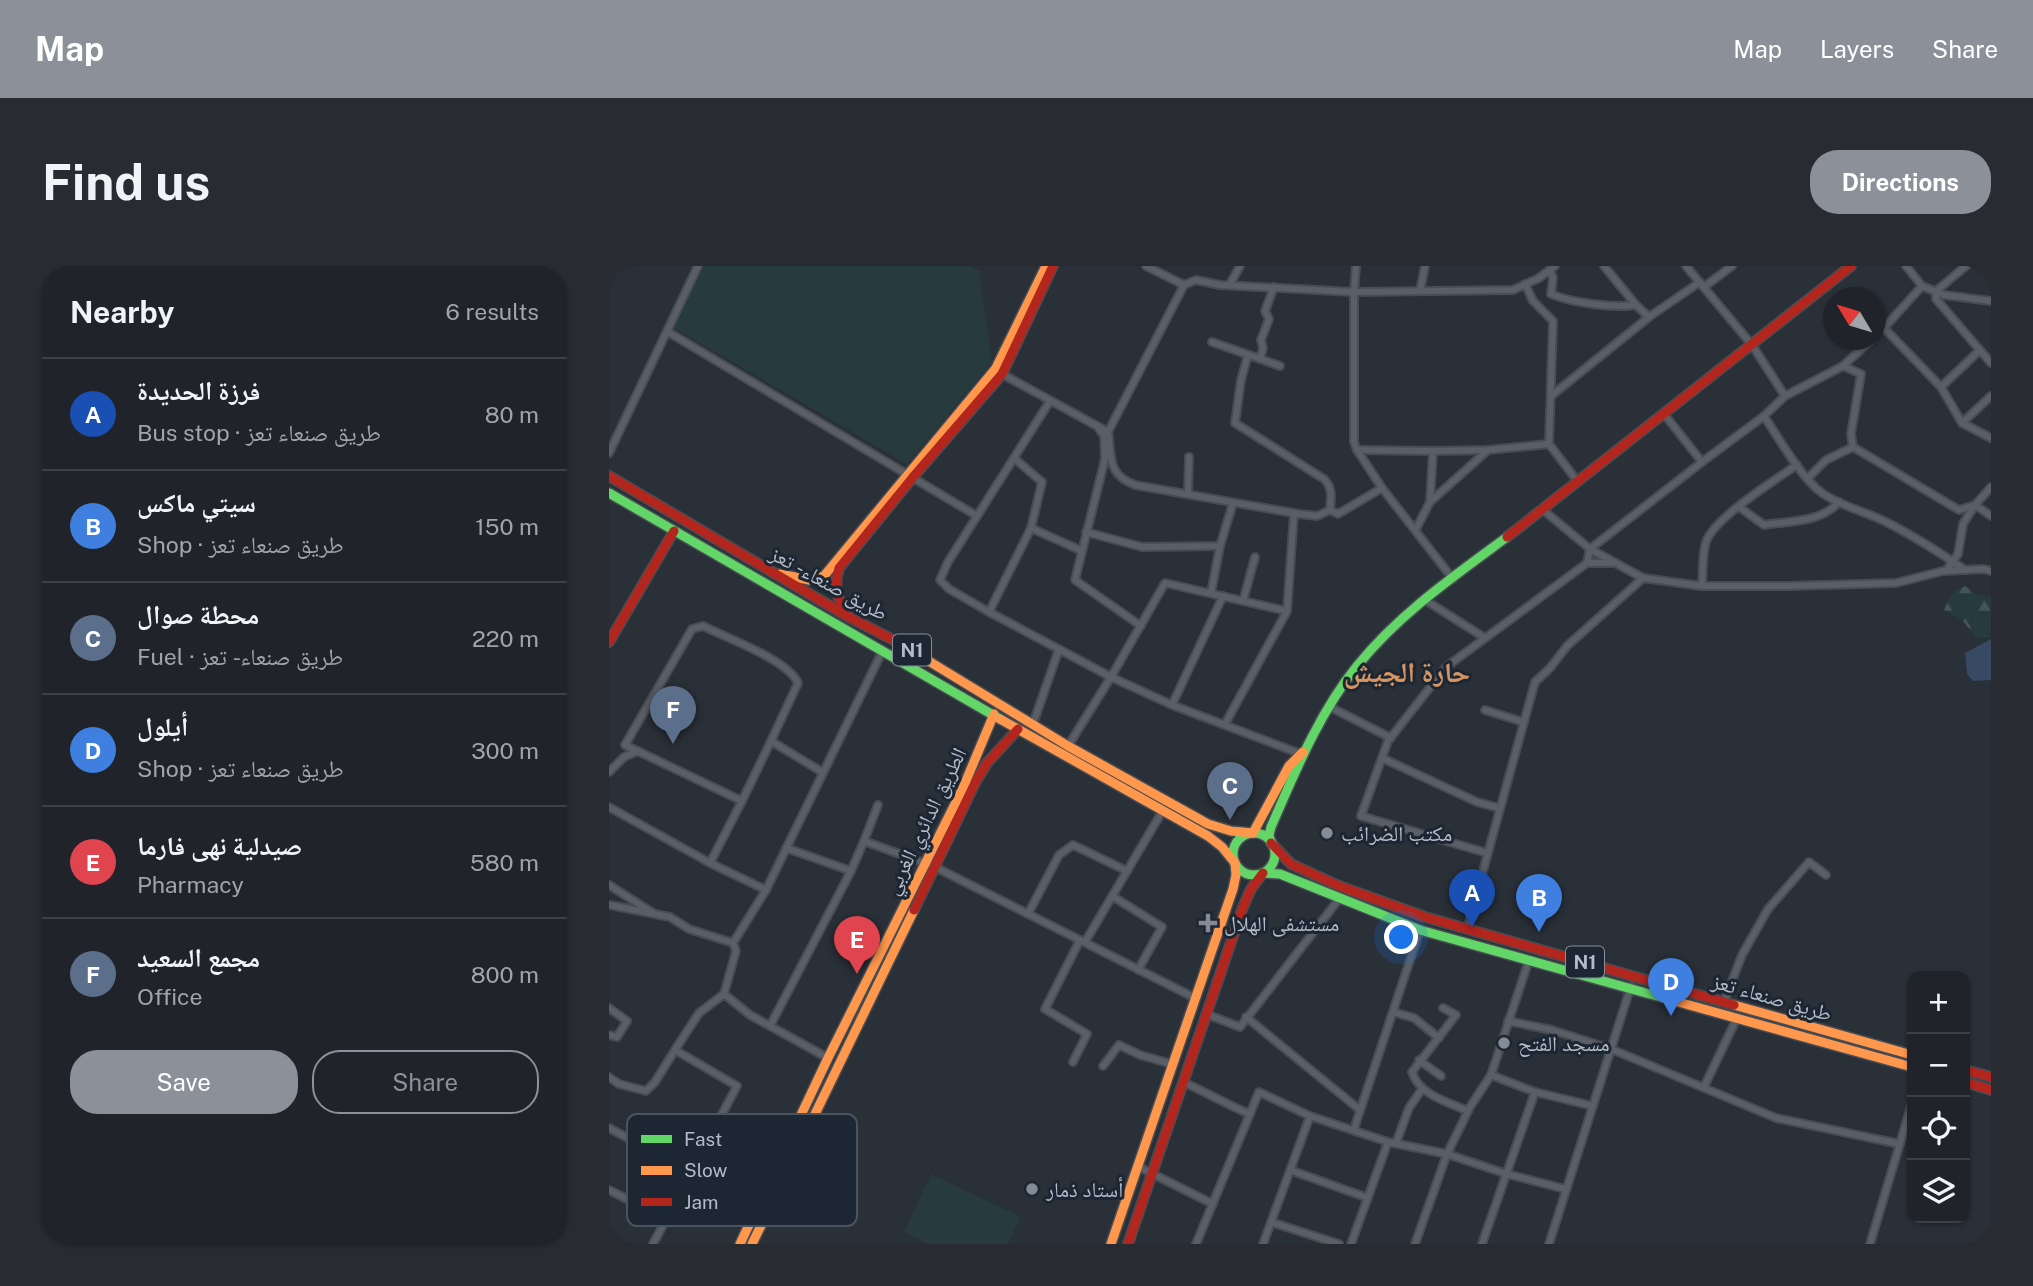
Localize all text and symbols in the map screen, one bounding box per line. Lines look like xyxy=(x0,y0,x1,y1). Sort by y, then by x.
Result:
text: Map xyxy=(35,30,104,68)
text: Map xyxy=(1733,35,1782,63)
text: Layers xyxy=(1820,35,1894,63)
text: Share xyxy=(1932,35,1998,63)
button: Directions xyxy=(1810,150,1991,214)
text: Find us xyxy=(42,153,210,211)
north arrow xyxy=(1823,287,1886,350)
text: Nearby xyxy=(70,294,174,330)
text: 6 results xyxy=(446,298,539,325)
text: فرزة الحديدة xyxy=(137,375,260,406)
text: A xyxy=(85,401,101,428)
text: 80 m xyxy=(485,401,539,428)
text: Bus stop · طريق صنعاء تعز xyxy=(137,419,381,446)
text: سيتي ماكس xyxy=(137,487,256,518)
text: B xyxy=(85,513,101,540)
text: 150 m xyxy=(475,513,539,540)
text: Shop · طريق صنعاء تعز xyxy=(137,531,344,558)
street label: طريق صنعاء - تعز xyxy=(764,540,892,626)
text: محطة صوال xyxy=(137,599,259,630)
text: C xyxy=(85,625,101,652)
text: 220 m xyxy=(472,625,539,652)
road number: N1 xyxy=(893,634,931,666)
text: Fuel · طريق صنعاء - تعز xyxy=(137,643,343,670)
district label: حارة الجيش xyxy=(1344,655,1470,689)
pin: F xyxy=(650,686,696,744)
text: أيلول xyxy=(137,711,188,742)
text: D xyxy=(85,737,101,764)
text: 300 m xyxy=(471,737,539,764)
street label: الطريق الدائري الغربي xyxy=(879,743,975,901)
text: Shop · طريق صنعاء تعز xyxy=(137,755,344,782)
pin: C xyxy=(1207,762,1253,820)
place label: مكتب الضرائب xyxy=(1341,821,1452,846)
marker: مكتب الضرائب xyxy=(1319,825,1335,841)
text: صيدلية نهى فارما xyxy=(137,830,302,861)
text: E xyxy=(86,849,100,876)
text: 580 m xyxy=(470,849,539,876)
pin: A xyxy=(1449,869,1495,927)
text: Pharmacy xyxy=(137,871,244,898)
pin: B xyxy=(1516,874,1562,932)
place label: مستشفى الهلال xyxy=(1224,911,1339,937)
marker: مستشفى الهلال xyxy=(1198,913,1218,933)
pin: E xyxy=(834,916,880,974)
your location xyxy=(1384,920,1418,954)
text: مجمع السعيد xyxy=(137,942,260,973)
road number: N1 xyxy=(1566,946,1604,978)
pin: D xyxy=(1648,958,1694,1016)
text: F xyxy=(86,961,100,988)
text: 800 m xyxy=(471,961,539,988)
street label: طريق صنعاء تعز xyxy=(1708,968,1835,1027)
map controls xyxy=(1907,971,1970,1223)
button: + xyxy=(1907,971,1970,1034)
text: Office xyxy=(137,983,203,1010)
place label: مسجد الفتح xyxy=(1518,1031,1610,1057)
button: − xyxy=(1907,1034,1970,1097)
marker: مسجد الفتح xyxy=(1496,1035,1512,1051)
button: Save xyxy=(70,1050,298,1114)
button: Share xyxy=(312,1050,539,1114)
button: locate xyxy=(1907,1097,1970,1160)
legend xyxy=(627,1114,857,1226)
text: Fast xyxy=(684,1128,722,1150)
text: Slow xyxy=(684,1159,728,1181)
button: layers xyxy=(1907,1160,1970,1223)
place label: أستاد ذمار xyxy=(1045,1177,1123,1202)
marker: أستاد ذمار xyxy=(1024,1181,1040,1197)
text: Jam xyxy=(684,1191,718,1213)

